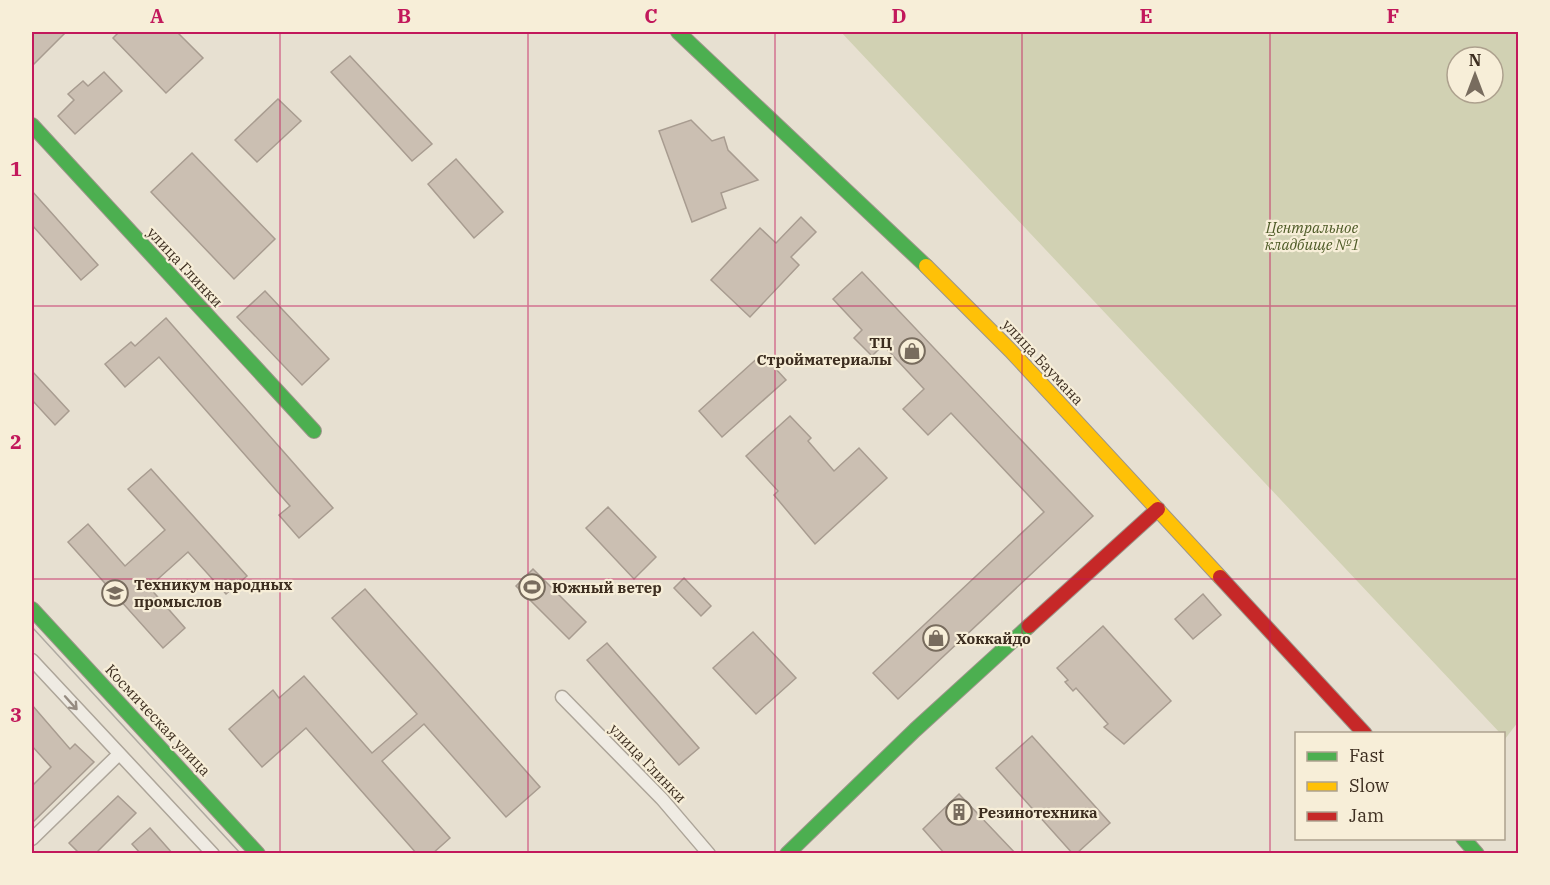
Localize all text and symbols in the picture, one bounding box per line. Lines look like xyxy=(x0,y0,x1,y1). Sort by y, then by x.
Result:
text: A xyxy=(150,2,164,29)
text: B xyxy=(397,2,411,29)
text: C xyxy=(644,2,658,29)
text: D xyxy=(891,2,907,29)
text: E xyxy=(1139,2,1153,29)
text: F xyxy=(1387,2,1399,29)
north arrow xyxy=(1445,45,1505,105)
text: N xyxy=(1469,50,1481,70)
text: 1 xyxy=(10,155,22,182)
park label: Центральное кладбище №1 xyxy=(1265,218,1359,254)
street label: улица Глинки xyxy=(143,223,227,311)
street label: улица Баумана xyxy=(998,315,1088,409)
place label: ТЦ Стройматериалы xyxy=(757,333,892,369)
shop icon: ТЦ Стройматериалы xyxy=(897,336,927,366)
text: 2 xyxy=(10,428,22,455)
sports icon: Южный ветер xyxy=(517,572,547,602)
place label: Техникум народных промыслов xyxy=(134,575,292,611)
school or university icon: Техникум народных промыслов xyxy=(100,578,130,608)
place label: Южный ветер xyxy=(552,578,662,597)
shop icon: Хоккайдо xyxy=(921,623,951,653)
place label: Хоккайдо xyxy=(956,629,1031,648)
street label: Космическая улица xyxy=(101,660,215,780)
one-way arrow xyxy=(64,696,78,711)
text: 3 xyxy=(10,701,22,728)
street label: улица Глинки xyxy=(605,719,691,807)
legend xyxy=(1295,732,1505,840)
text: Fast xyxy=(1349,744,1384,767)
text: Slow xyxy=(1349,774,1389,797)
building icon: Резинотехника xyxy=(944,797,974,827)
place label: Резинотехника xyxy=(978,803,1098,822)
text: Jam xyxy=(1349,804,1384,827)

